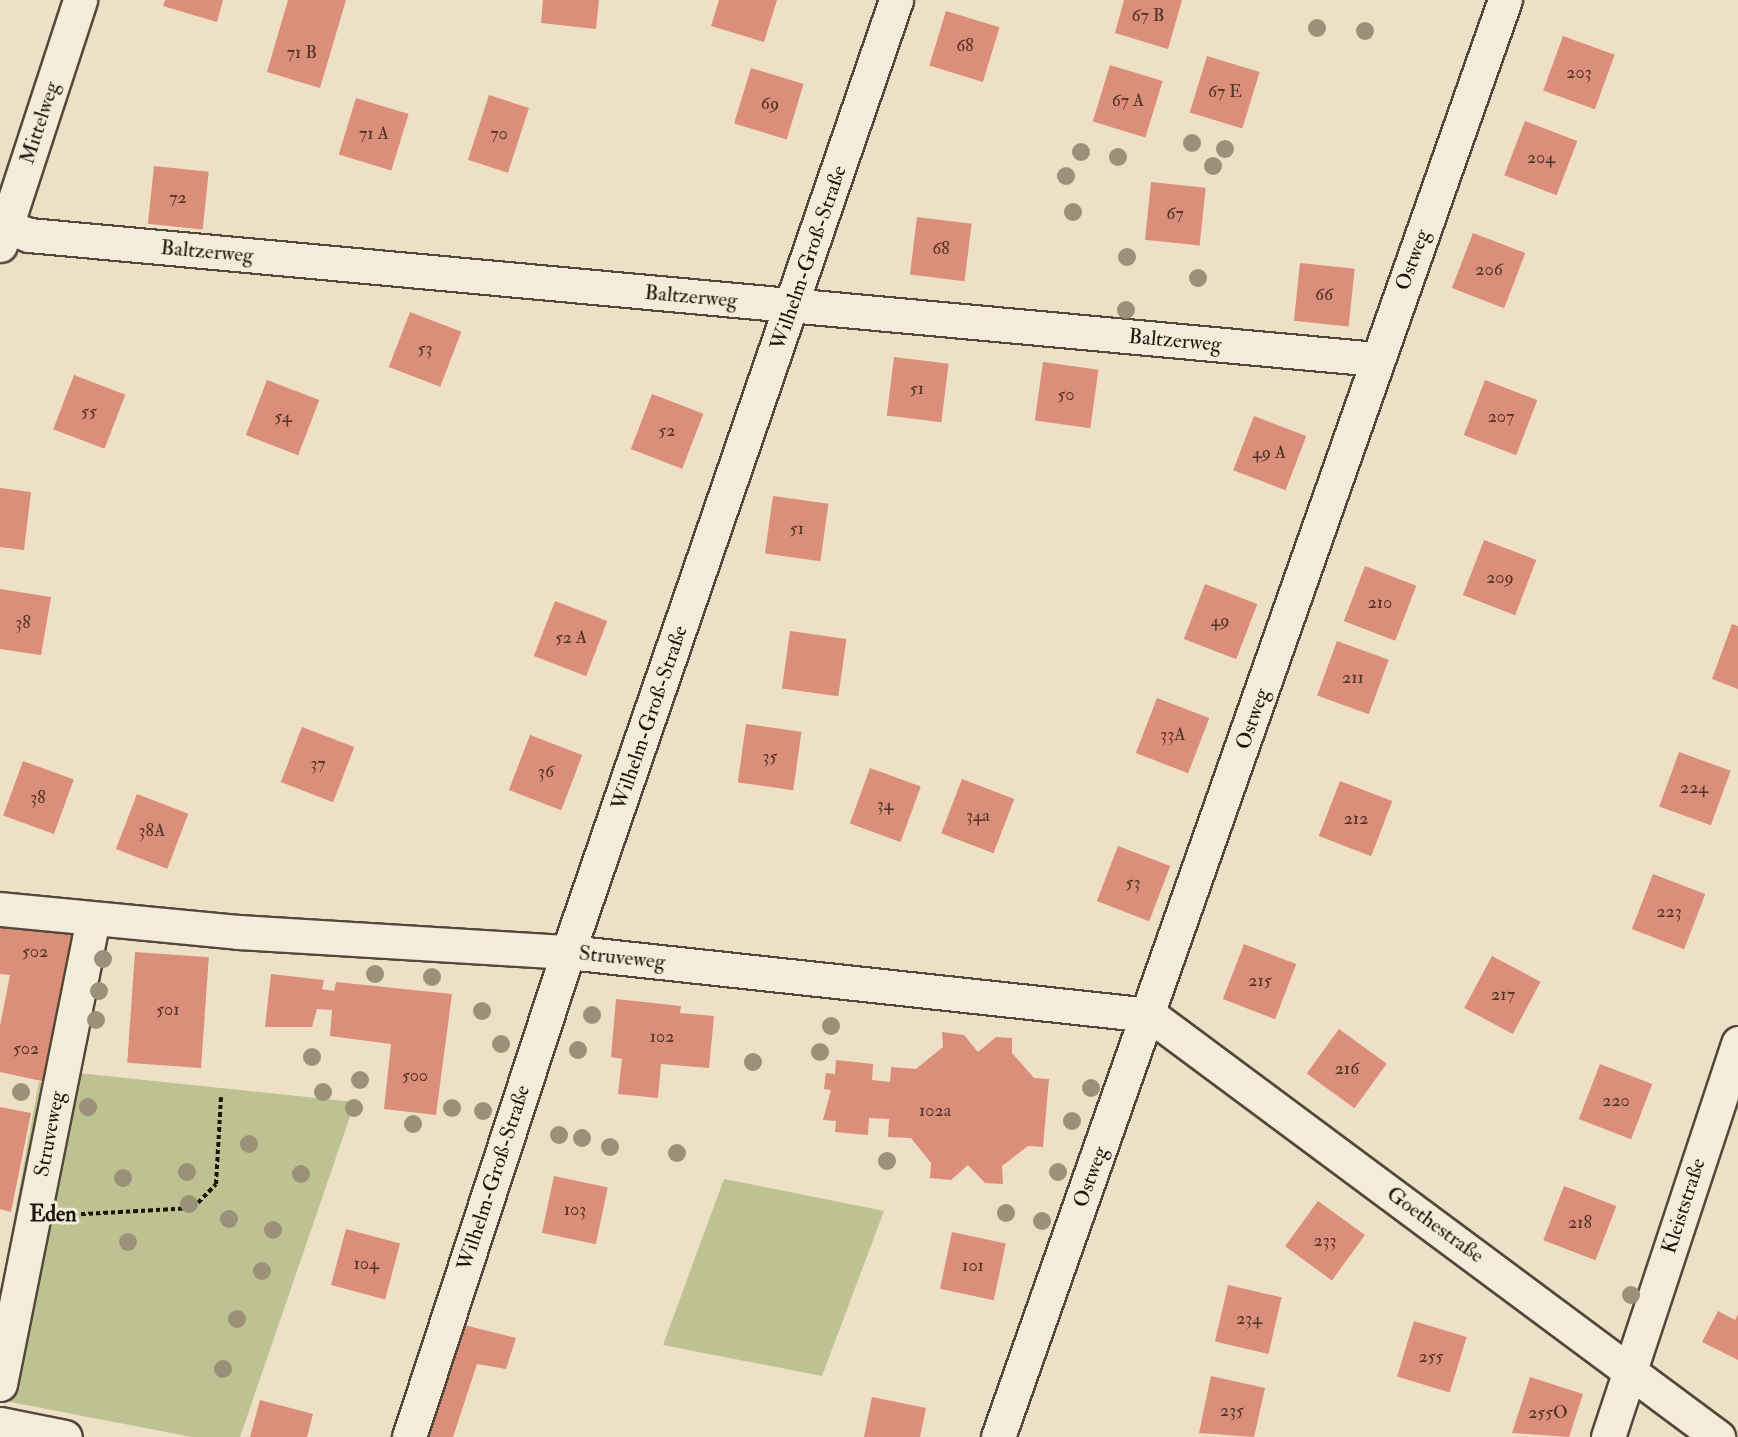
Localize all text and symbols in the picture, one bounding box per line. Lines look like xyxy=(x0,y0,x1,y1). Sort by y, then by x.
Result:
house number: 67 B xyxy=(1132,5,1164,27)
house number: 68 xyxy=(956,35,974,57)
house number: 71 B xyxy=(287,42,317,64)
house number: 203 xyxy=(1566,62,1592,84)
street label: Mittelweg xyxy=(15,79,65,167)
house number: 67 E xyxy=(1208,81,1242,103)
house number: 67 A xyxy=(1112,90,1144,112)
house number: 69 xyxy=(761,93,779,115)
house number: 71 A xyxy=(359,123,389,145)
house number: 70 xyxy=(490,123,508,145)
house number: 204 xyxy=(1527,147,1555,169)
street label: Wilhelm-Groß-Straße xyxy=(766,162,852,354)
house number: 72 xyxy=(169,187,187,209)
house number: 67 xyxy=(1166,203,1184,225)
street label: Ostweg xyxy=(1390,226,1436,294)
street label: Baltzerweg xyxy=(160,235,254,269)
house number: 68 xyxy=(932,238,950,260)
house number: 206 xyxy=(1475,259,1503,281)
street label: Baltzerweg xyxy=(644,280,738,314)
house number: 66 xyxy=(1315,284,1333,306)
street label: Baltzerweg xyxy=(1128,324,1222,358)
house number: 53 xyxy=(418,338,432,360)
house number: 51 xyxy=(910,378,924,400)
house number: 50 xyxy=(1058,384,1074,406)
house number: 55 xyxy=(81,401,97,423)
house number: 54 xyxy=(274,406,292,428)
house number: 207 xyxy=(1488,406,1514,428)
house number: 52 xyxy=(659,420,675,442)
house number: 49 A xyxy=(1252,442,1286,464)
house number: 51 xyxy=(790,518,804,540)
house number: 209 xyxy=(1486,567,1514,589)
house number: 210 xyxy=(1368,592,1392,614)
house number: 49 xyxy=(1211,610,1229,632)
house number: 38 xyxy=(15,612,31,634)
street label: Wilhelm-Groß-Straße xyxy=(607,622,693,814)
house number: 52 A xyxy=(555,627,587,649)
house number: 211 xyxy=(1342,667,1364,689)
street label: Ostweg xyxy=(1231,685,1275,753)
house number: 33A xyxy=(1160,724,1186,746)
house number: 35 xyxy=(763,746,777,768)
house number: 37 xyxy=(310,753,326,775)
house number: 36 xyxy=(538,761,554,783)
house number: 224 xyxy=(1680,777,1708,799)
house number: 38 xyxy=(30,787,46,809)
house number: 34 xyxy=(877,794,893,816)
house number: 34a xyxy=(966,805,990,827)
house number: 212 xyxy=(1344,808,1368,830)
house number: 38A xyxy=(139,820,165,842)
house number: 53 xyxy=(1126,872,1140,894)
house number: 223 xyxy=(1656,901,1682,923)
house number: 502 xyxy=(22,941,48,963)
street label: Struveweg xyxy=(578,941,666,975)
house number: 215 xyxy=(1248,970,1272,992)
house number: 217 xyxy=(1491,984,1515,1006)
house number: 501 xyxy=(156,999,180,1021)
house number: 102 xyxy=(650,1026,674,1048)
house number: 502 xyxy=(13,1038,39,1060)
house number: 216 xyxy=(1335,1058,1359,1080)
house number: 500 xyxy=(402,1065,428,1087)
street label: Wilhelm-Groß-Straße xyxy=(452,1082,536,1274)
street label: Struveweg xyxy=(29,1089,71,1179)
house number: 220 xyxy=(1602,1090,1630,1112)
house number: 102a xyxy=(919,1100,951,1122)
street label: Ostweg xyxy=(1068,1143,1114,1211)
street label: Kleiststraße xyxy=(1657,1155,1711,1257)
street label: Goethestraße xyxy=(1382,1181,1488,1269)
house number: 103 xyxy=(564,1199,586,1221)
district label: Eden xyxy=(29,1202,77,1228)
house number: 218 xyxy=(1568,1212,1592,1234)
house number: 233 xyxy=(1314,1230,1336,1252)
house number: 104 xyxy=(353,1253,379,1275)
house number: 101 xyxy=(962,1255,984,1277)
house number: 234 xyxy=(1236,1308,1262,1330)
house number: 255 xyxy=(1419,1346,1443,1368)
house number: 235 xyxy=(1220,1400,1244,1422)
house number: 255O xyxy=(1528,1402,1568,1424)

